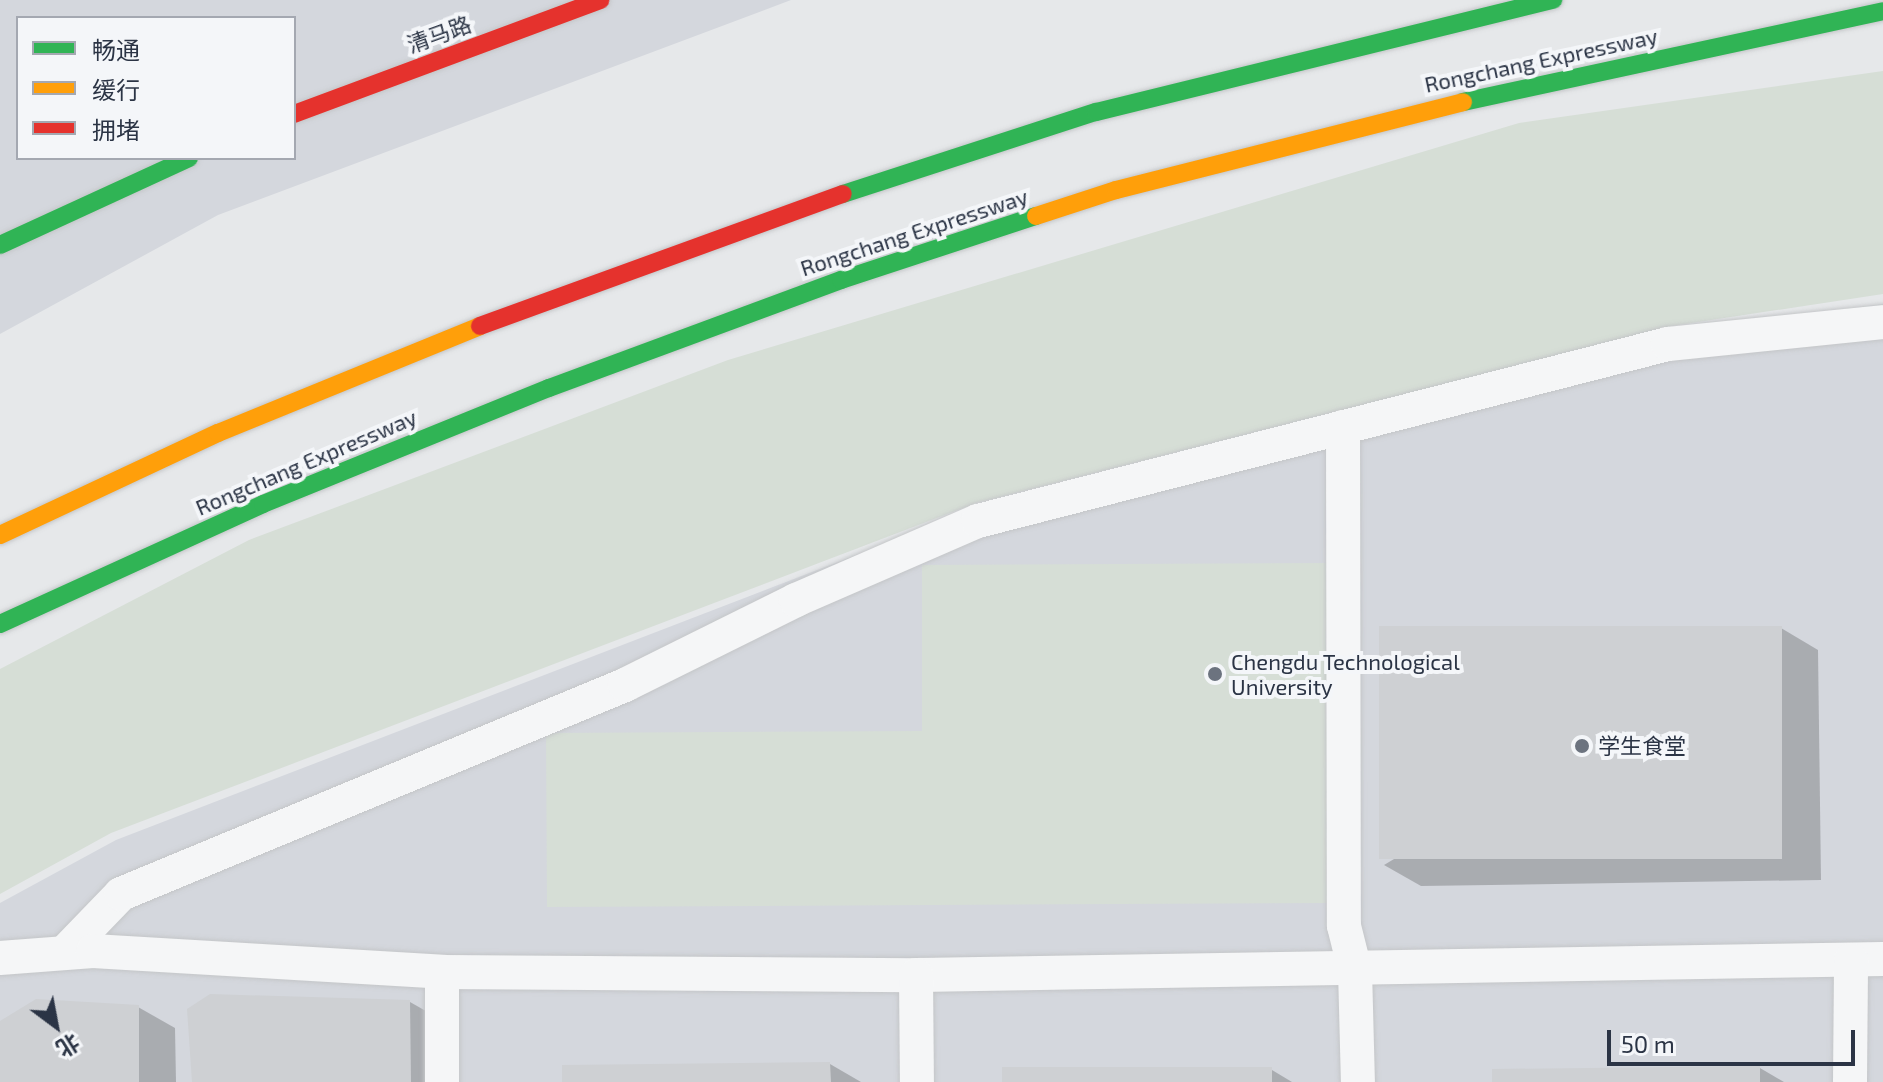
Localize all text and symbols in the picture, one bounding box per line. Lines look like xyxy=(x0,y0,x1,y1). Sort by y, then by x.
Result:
street label: 清马路 xyxy=(403,10,475,58)
legend xyxy=(16,16,296,160)
street label: Rongchang Expressway xyxy=(1422,22,1660,98)
text: 畅通 xyxy=(92,35,140,64)
text: 缓行 xyxy=(92,75,140,104)
text: 拥堵 xyxy=(92,115,140,144)
street label: Rongchang Expressway xyxy=(797,183,1031,281)
street label: Rongchang Expressway xyxy=(191,403,421,521)
place label: Chengdu Technological University xyxy=(1231,648,1460,700)
marker: Chengdu Technological University xyxy=(1206,665,1224,683)
place label: 学生食堂 xyxy=(1598,733,1686,759)
marker: 学生食堂 xyxy=(1573,737,1591,755)
north arrow xyxy=(16,986,96,1066)
scale bar xyxy=(1611,1014,1859,1064)
text: 北 xyxy=(53,1029,85,1063)
text: 50 m xyxy=(1621,1029,1675,1058)

